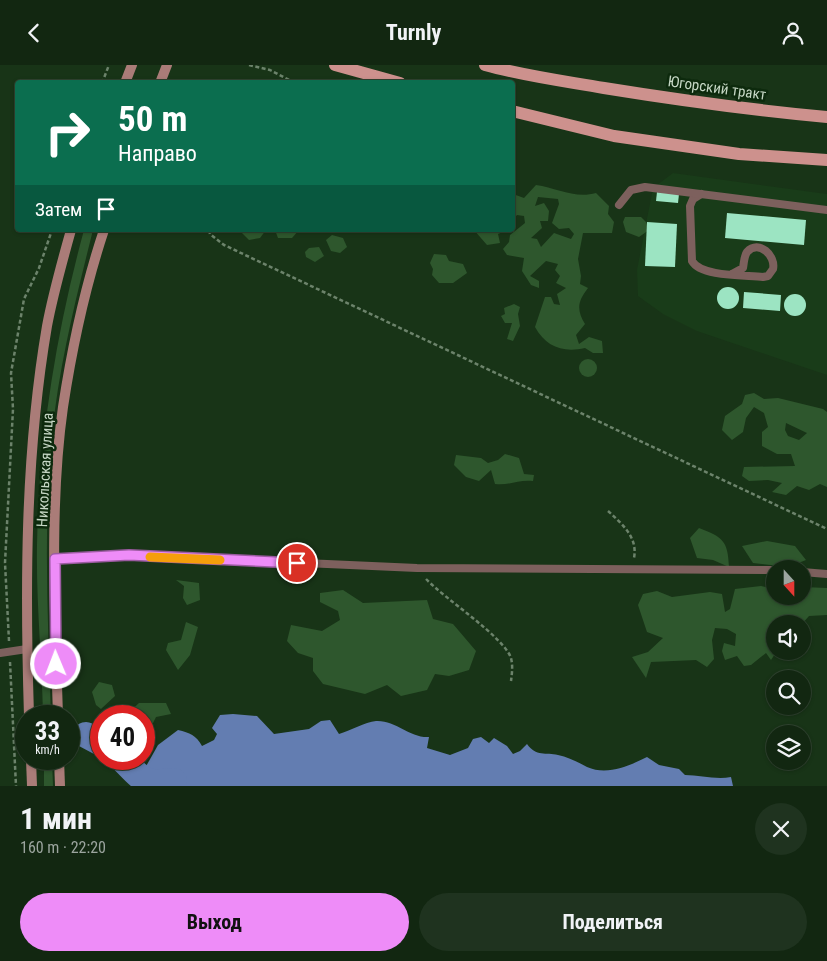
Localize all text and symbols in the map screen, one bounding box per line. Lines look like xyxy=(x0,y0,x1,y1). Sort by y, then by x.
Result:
icon: back xyxy=(20,19,48,47)
icon: person xyxy=(779,19,807,47)
text: Turnly xyxy=(386,20,441,45)
street label: Югорский тракт xyxy=(667,72,767,104)
text: 50 m xyxy=(118,99,187,140)
icon: right xyxy=(35,100,100,165)
text: Направо xyxy=(118,141,197,166)
icon: arrive xyxy=(92,195,120,223)
text: Затем xyxy=(35,198,82,221)
street label: Никольская улица xyxy=(33,412,57,528)
pin xyxy=(276,542,318,584)
icon: arrive xyxy=(283,549,311,577)
north arrow xyxy=(766,560,811,605)
map controls xyxy=(766,560,811,770)
button: sound xyxy=(766,615,811,660)
position arrow xyxy=(29,637,81,689)
button: search xyxy=(766,670,811,715)
speed limit sign: 40 xyxy=(90,705,155,770)
text: 33 xyxy=(35,717,60,746)
button: layers xyxy=(766,725,811,770)
text: km/h xyxy=(35,743,60,757)
text: 1 мин xyxy=(20,801,92,836)
button: close xyxy=(755,803,807,855)
text: 160 m · 22:20 xyxy=(20,838,106,857)
button: Выход xyxy=(20,893,409,951)
button: Поделиться xyxy=(419,893,807,951)

